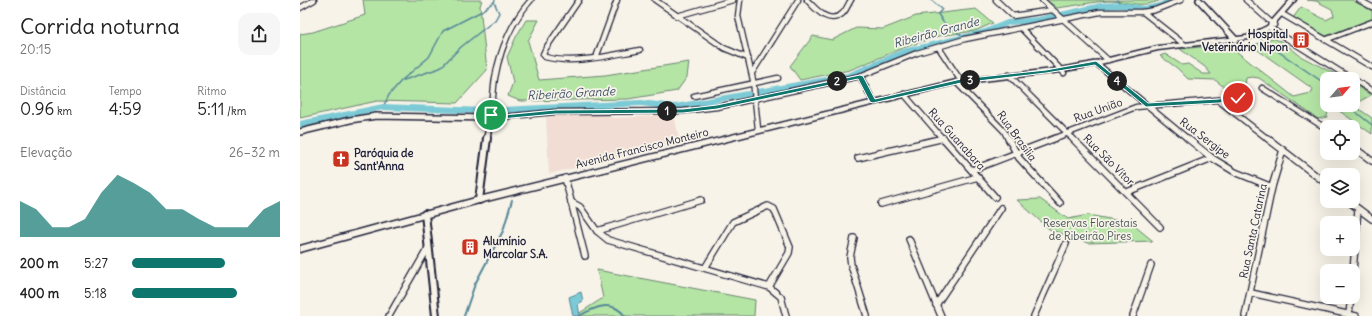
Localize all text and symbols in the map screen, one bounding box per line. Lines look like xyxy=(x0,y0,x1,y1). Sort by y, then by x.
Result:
text: Corrida noturna xyxy=(20,12,180,40)
button: share xyxy=(238,13,280,55)
water label: Ribeirão Grande xyxy=(892,13,982,51)
place label: Hospital Veterinário Nipon xyxy=(1202,27,1289,55)
building icon: Hospital Veterinário Nipon xyxy=(1291,30,1311,50)
text: 20:15 xyxy=(20,41,51,58)
pin: 3 xyxy=(960,70,980,90)
pin: 2 xyxy=(827,71,847,91)
pin: 4 xyxy=(1107,71,1127,91)
north arrow xyxy=(1320,72,1360,112)
map controls xyxy=(1320,72,1360,304)
text: 3 xyxy=(967,73,973,87)
text: 2 xyxy=(834,74,840,88)
text: 4 xyxy=(1114,74,1120,88)
pin xyxy=(1221,81,1255,115)
water label: Ribeirão Grande xyxy=(527,83,617,103)
text: Distância xyxy=(20,84,66,98)
text: Tempo xyxy=(109,84,142,98)
text: Ritmo xyxy=(197,84,226,98)
icon: check xyxy=(1227,87,1249,109)
street label: Rua União xyxy=(1072,95,1124,125)
text: 0.96 xyxy=(20,98,54,120)
text: 4:59 xyxy=(109,98,142,120)
text: 5:11 xyxy=(197,98,224,120)
pin xyxy=(474,98,508,132)
pin: 1 xyxy=(657,101,677,121)
text: km xyxy=(54,104,72,118)
text: /km xyxy=(224,104,246,118)
icon: arrive xyxy=(480,104,502,126)
text: 1 xyxy=(665,104,669,118)
street label: Rua Guanabara xyxy=(926,105,988,173)
street label: Rua Brasília xyxy=(994,108,1040,164)
street label: Rua Sergipe xyxy=(1177,115,1233,162)
button: locate xyxy=(1320,120,1360,160)
street label: Avenida Francisco Monteiro xyxy=(574,125,710,171)
street label: Rua São Vitor xyxy=(1080,131,1138,189)
text: Elevação xyxy=(20,144,72,161)
text: 26–32 m xyxy=(229,144,280,161)
place label: Paróquia de Sant'Anna xyxy=(354,146,413,173)
church icon: Paróquia de Sant'Anna xyxy=(331,149,351,169)
button: layers xyxy=(1320,168,1360,208)
street label: Rua Santa Catarina xyxy=(1236,182,1270,280)
park label: Reservas Florestais de Ribeirão Pires xyxy=(1043,216,1137,243)
button: + xyxy=(1320,216,1360,256)
place label: Alumínio Marcolar S.A. xyxy=(483,234,548,261)
building icon: Alumínio Marcolar S.A. xyxy=(460,237,480,257)
text: 200 m xyxy=(20,255,59,272)
text: 5:27 xyxy=(84,255,108,272)
button: − xyxy=(1320,264,1360,304)
text: 400 m xyxy=(20,285,59,302)
text: 5:18 xyxy=(84,285,107,302)

